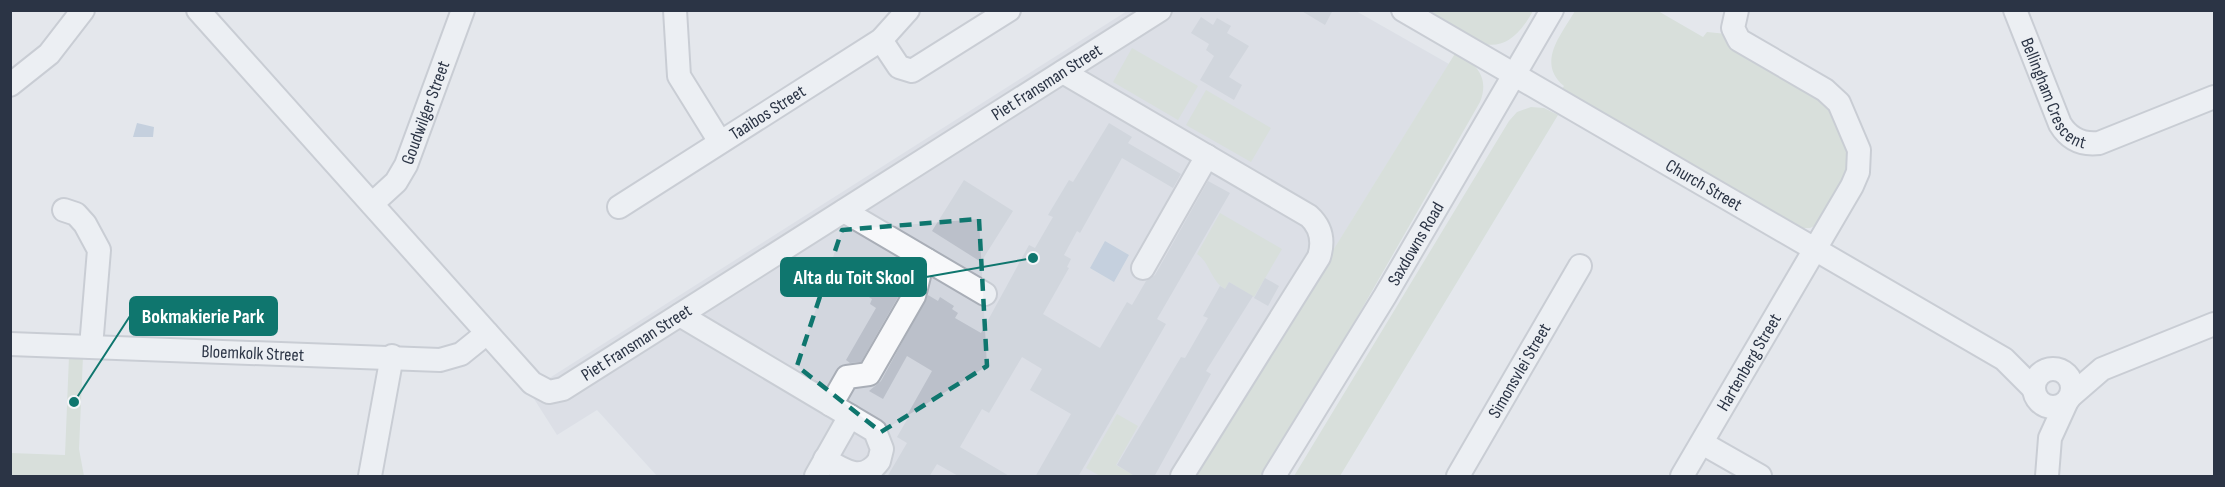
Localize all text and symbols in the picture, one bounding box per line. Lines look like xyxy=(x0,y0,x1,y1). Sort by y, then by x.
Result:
street label: Bellingham Crescent xyxy=(2016,35,2089,154)
street label: Piet Fransman Street xyxy=(988,39,1106,125)
street label: Goudwilger Street xyxy=(397,58,455,168)
street label: Taaibos Street xyxy=(726,81,810,145)
street label: Church Street xyxy=(1662,155,1746,216)
street label: Saxdowns Road xyxy=(1383,198,1449,290)
callout: Alta du Toit Skool xyxy=(781,258,926,296)
text: Alta du Toit Skool xyxy=(793,266,914,290)
callout: Bokmakierie Park xyxy=(130,297,277,335)
street label: Piet Fransman Street xyxy=(577,300,696,386)
text: Bokmakierie Park xyxy=(142,305,265,329)
street label: Hartenberg Street xyxy=(1712,309,1786,415)
street label: Simonsvlei Street xyxy=(1484,319,1556,422)
street label: Bloemkolk Street xyxy=(201,341,305,366)

